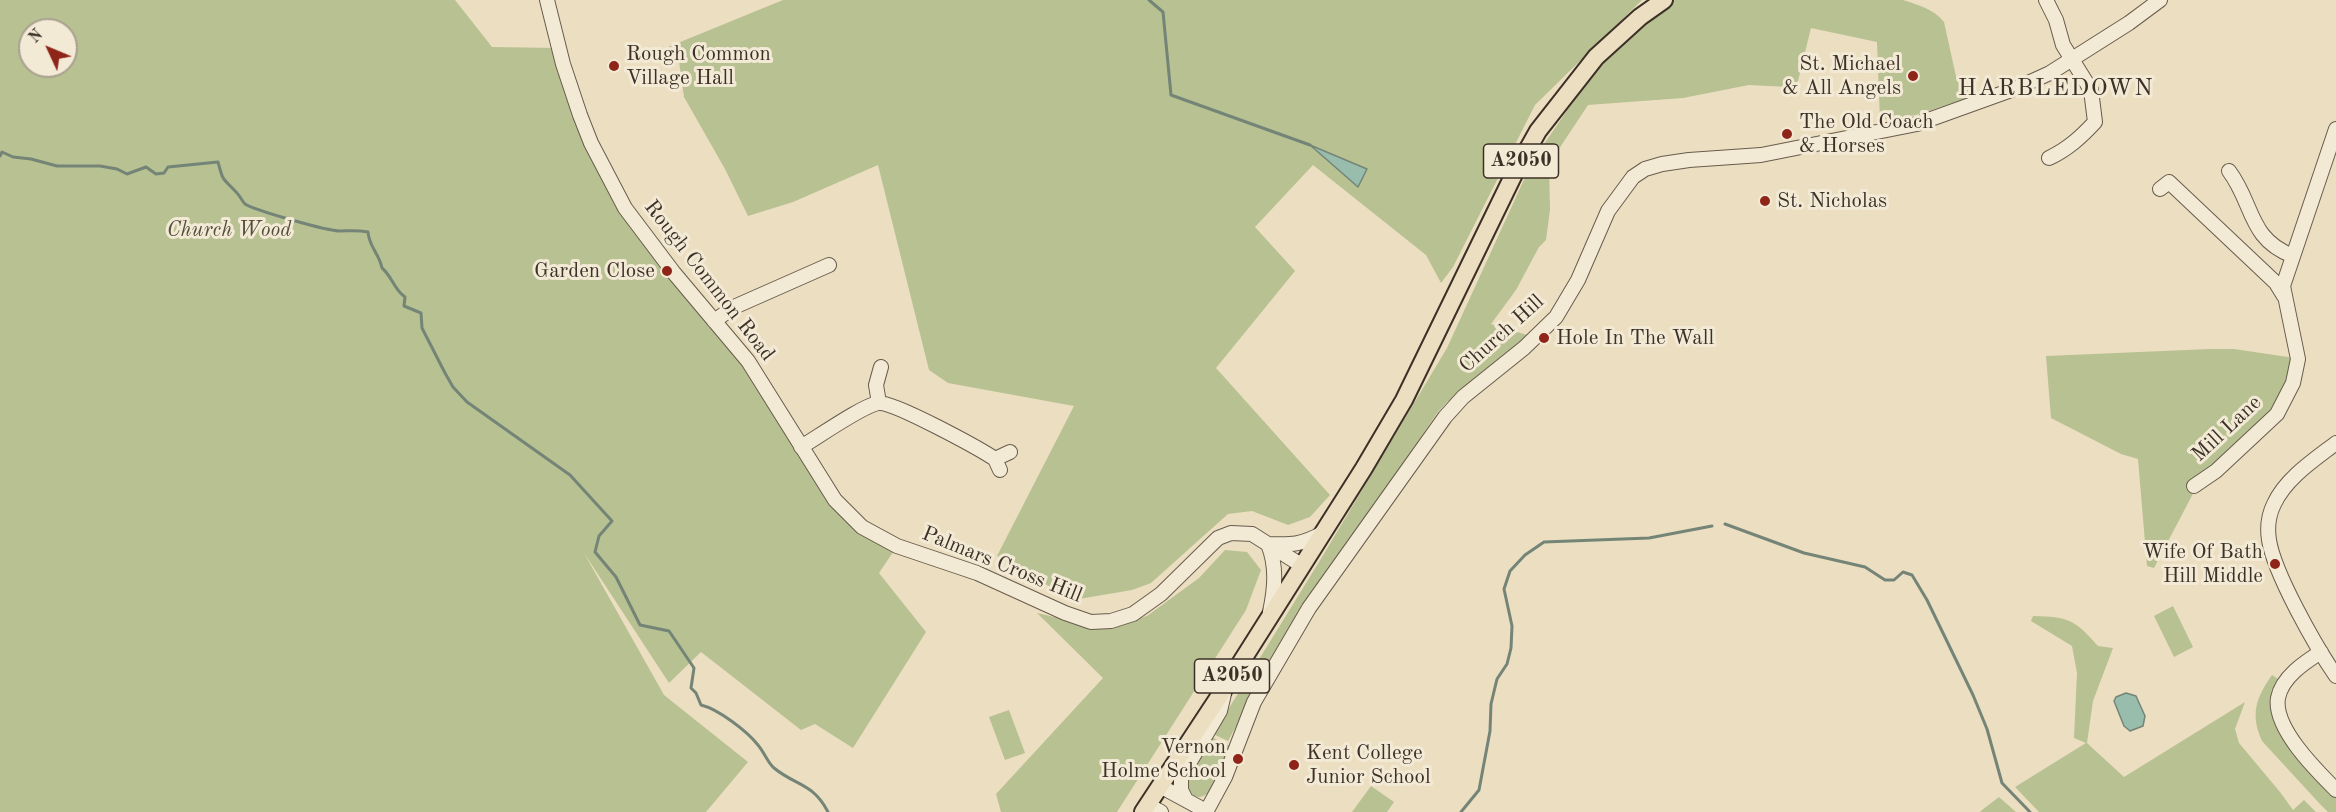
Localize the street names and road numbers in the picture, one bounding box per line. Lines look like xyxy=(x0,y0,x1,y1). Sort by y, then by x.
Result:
road number: A2050 xyxy=(1484,144,1558,178)
street label: Rough Common Road xyxy=(638,195,780,367)
street label: Church Hill xyxy=(1454,289,1550,379)
street label: Mill Lane xyxy=(2187,390,2267,468)
street label: Palmars Cross Hill xyxy=(918,521,1086,609)
road number: A2050 xyxy=(1194,659,1270,693)

